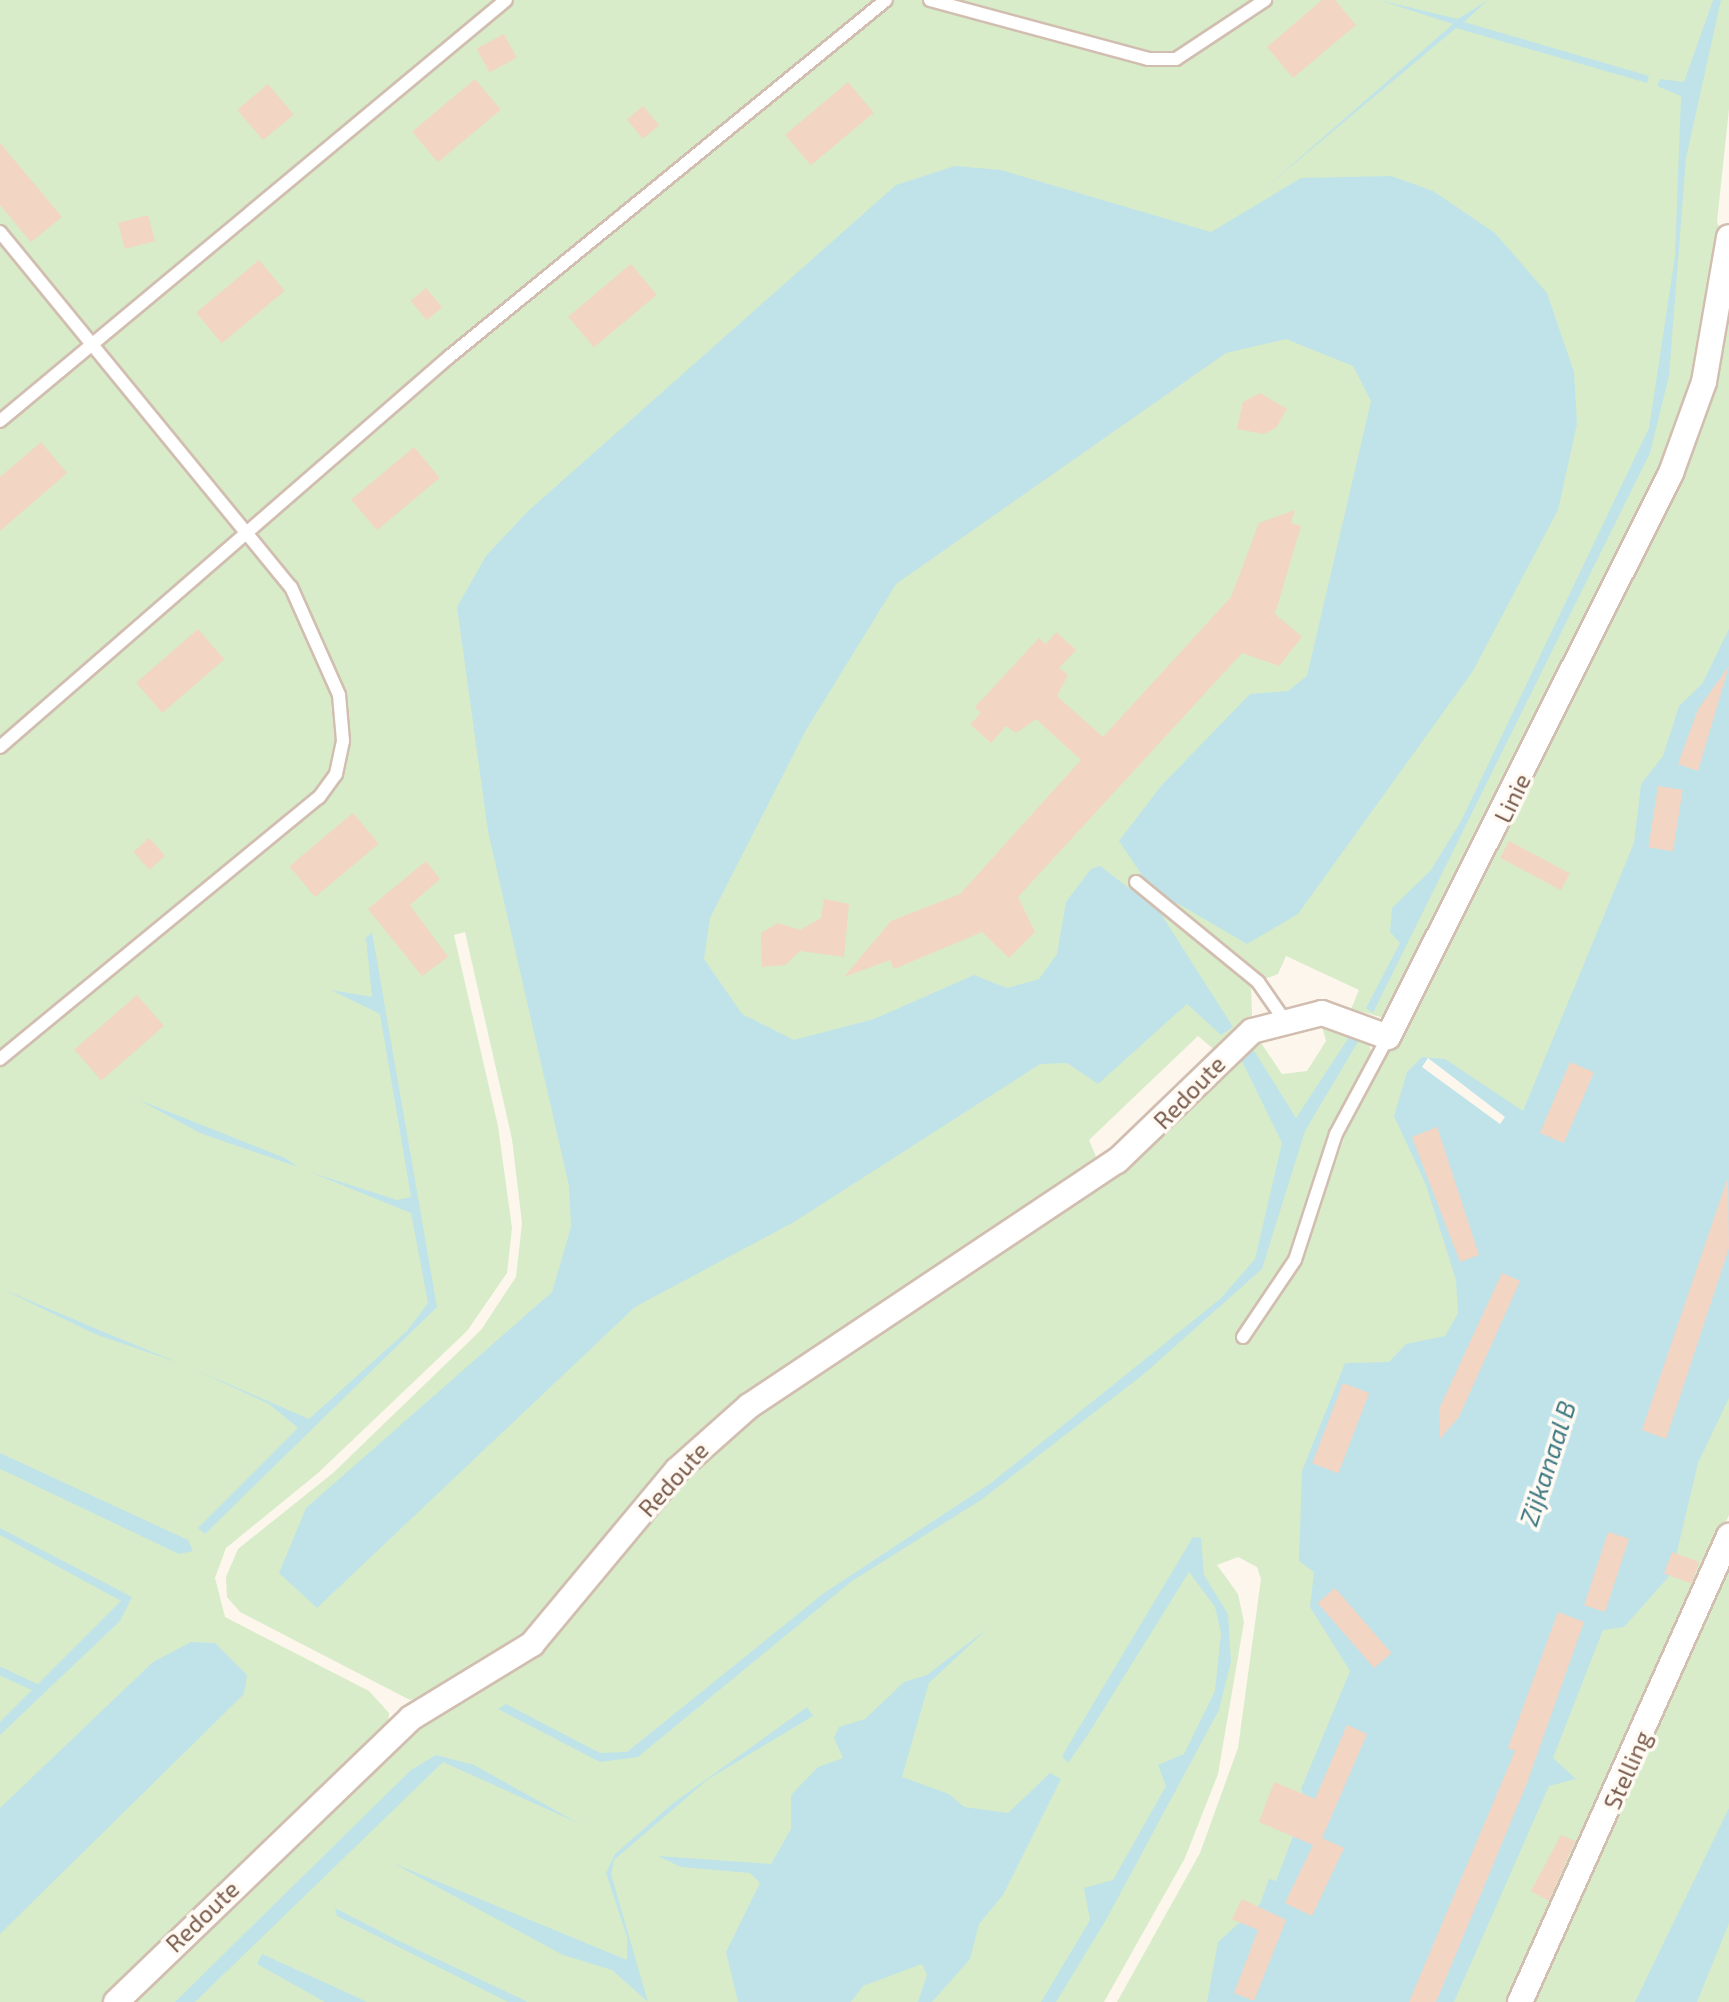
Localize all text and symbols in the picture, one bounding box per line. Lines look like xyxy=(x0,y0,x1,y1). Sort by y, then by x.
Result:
street label: Linie xyxy=(1488,769,1536,827)
street label: Redoute xyxy=(1147,1049,1231,1135)
water label: Zijkanaal B xyxy=(1512,1396,1582,1530)
street label: Redoute xyxy=(632,1436,714,1522)
street label: Stelling xyxy=(1597,1726,1657,1814)
street label: Redoute xyxy=(159,1874,245,1958)

